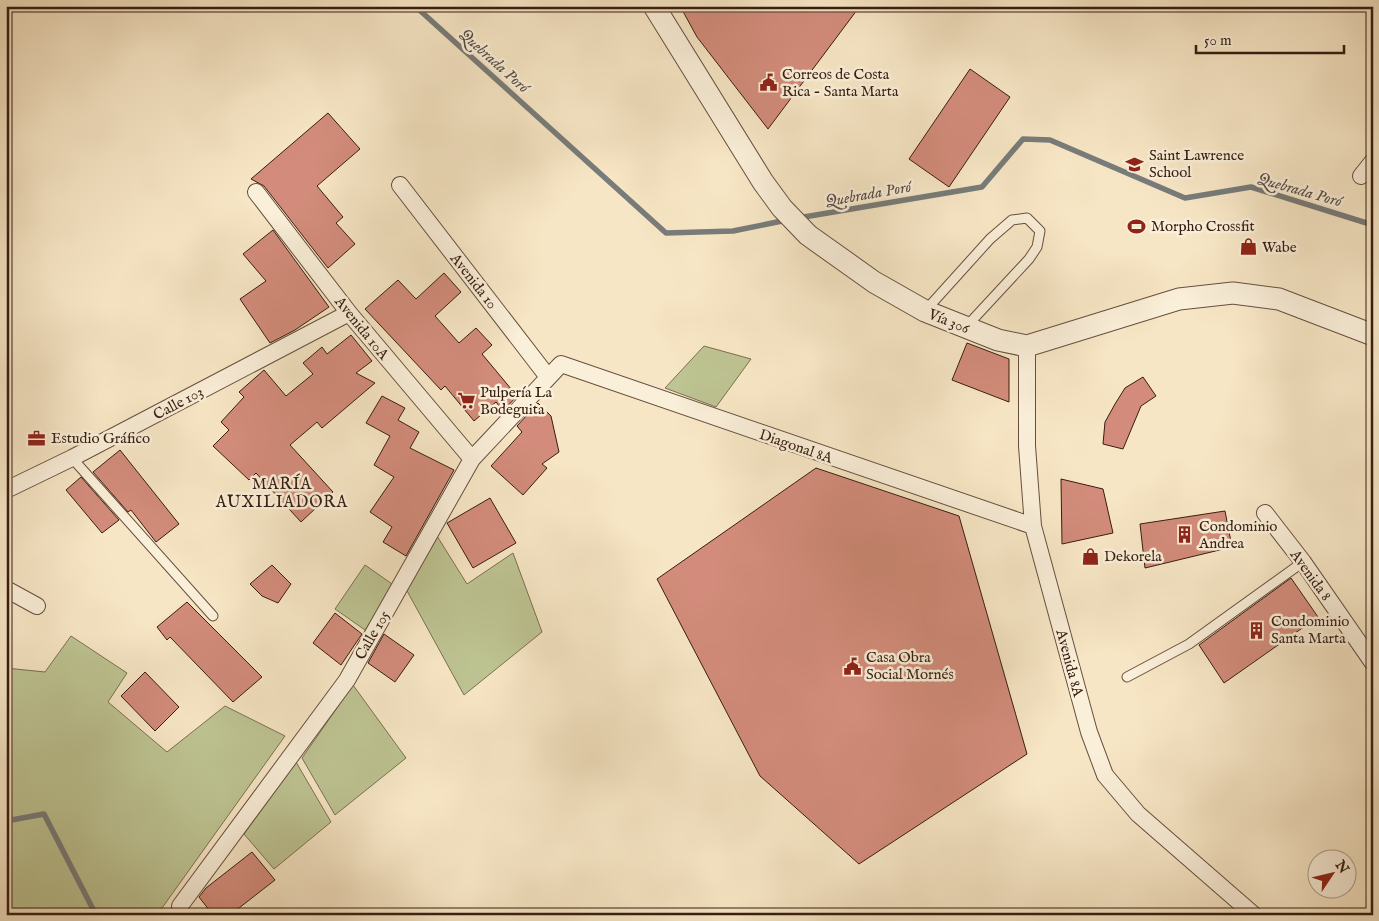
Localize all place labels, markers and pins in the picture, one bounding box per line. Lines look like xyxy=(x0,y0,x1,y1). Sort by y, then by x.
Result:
place label: Correos de Costa Rica - Santa Marta xyxy=(782,65,899,101)
public building icon: Correos de Costa Rica - Santa Marta xyxy=(758,73,778,93)
place label: Saint Lawrence School xyxy=(1149,146,1244,182)
school or university icon: Saint Lawrence School xyxy=(1125,154,1145,174)
sports icon: Morpho Crossfit xyxy=(1127,216,1147,236)
place label: Morpho Crossfit xyxy=(1151,217,1255,236)
shop icon: Wabe xyxy=(1238,237,1258,257)
place label: Wabe xyxy=(1262,238,1297,257)
place label: Pulpería La Bodeguita xyxy=(480,383,553,419)
supermarket icon: Pulpería La Bodeguita xyxy=(456,391,476,411)
office icon: Estudio Gráfico xyxy=(27,428,47,448)
place label: Estudio Gráfico xyxy=(51,429,150,448)
place label: Condominio Andrea xyxy=(1198,517,1277,553)
building icon: Condominio Andrea xyxy=(1175,525,1195,545)
shop icon: Dekorela xyxy=(1080,546,1100,566)
place label: Dekorela xyxy=(1104,547,1162,566)
place label: Condominio Santa Marta xyxy=(1271,612,1349,648)
building icon: Condominio Santa Marta xyxy=(1247,620,1267,640)
place label: Casa Obra Social Mornés xyxy=(866,648,954,684)
public building icon: Casa Obra Social Mornés xyxy=(842,656,862,676)

